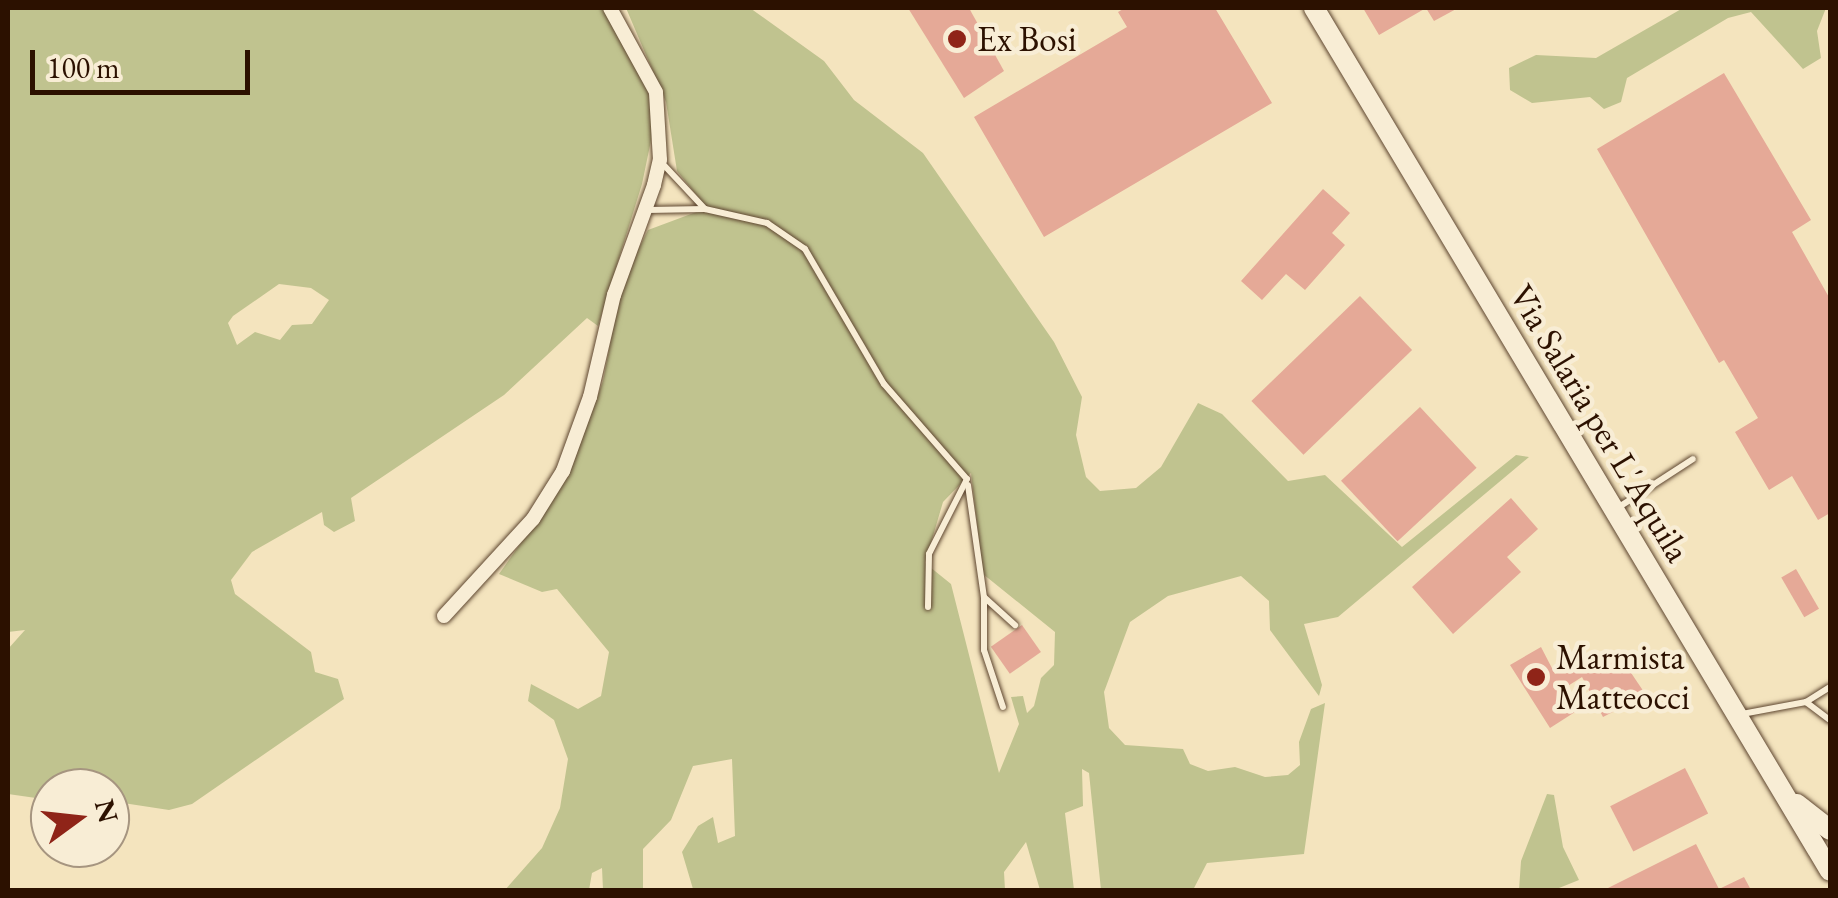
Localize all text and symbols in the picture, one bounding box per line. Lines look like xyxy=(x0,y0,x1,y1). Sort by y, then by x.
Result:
place label: Ex Bosi xyxy=(977,18,1077,60)
marker: Ex Bosi xyxy=(946,28,968,50)
scale bar xyxy=(35,30,255,92)
text: 100 m xyxy=(47,48,120,87)
street label: Via Salaria per L'Aquila xyxy=(1501,277,1699,569)
place label: Marmista Matteocci xyxy=(1556,636,1690,718)
marker: Marmista Matteocci xyxy=(1525,666,1547,688)
north arrow xyxy=(30,768,130,868)
text: N xyxy=(87,795,127,826)

